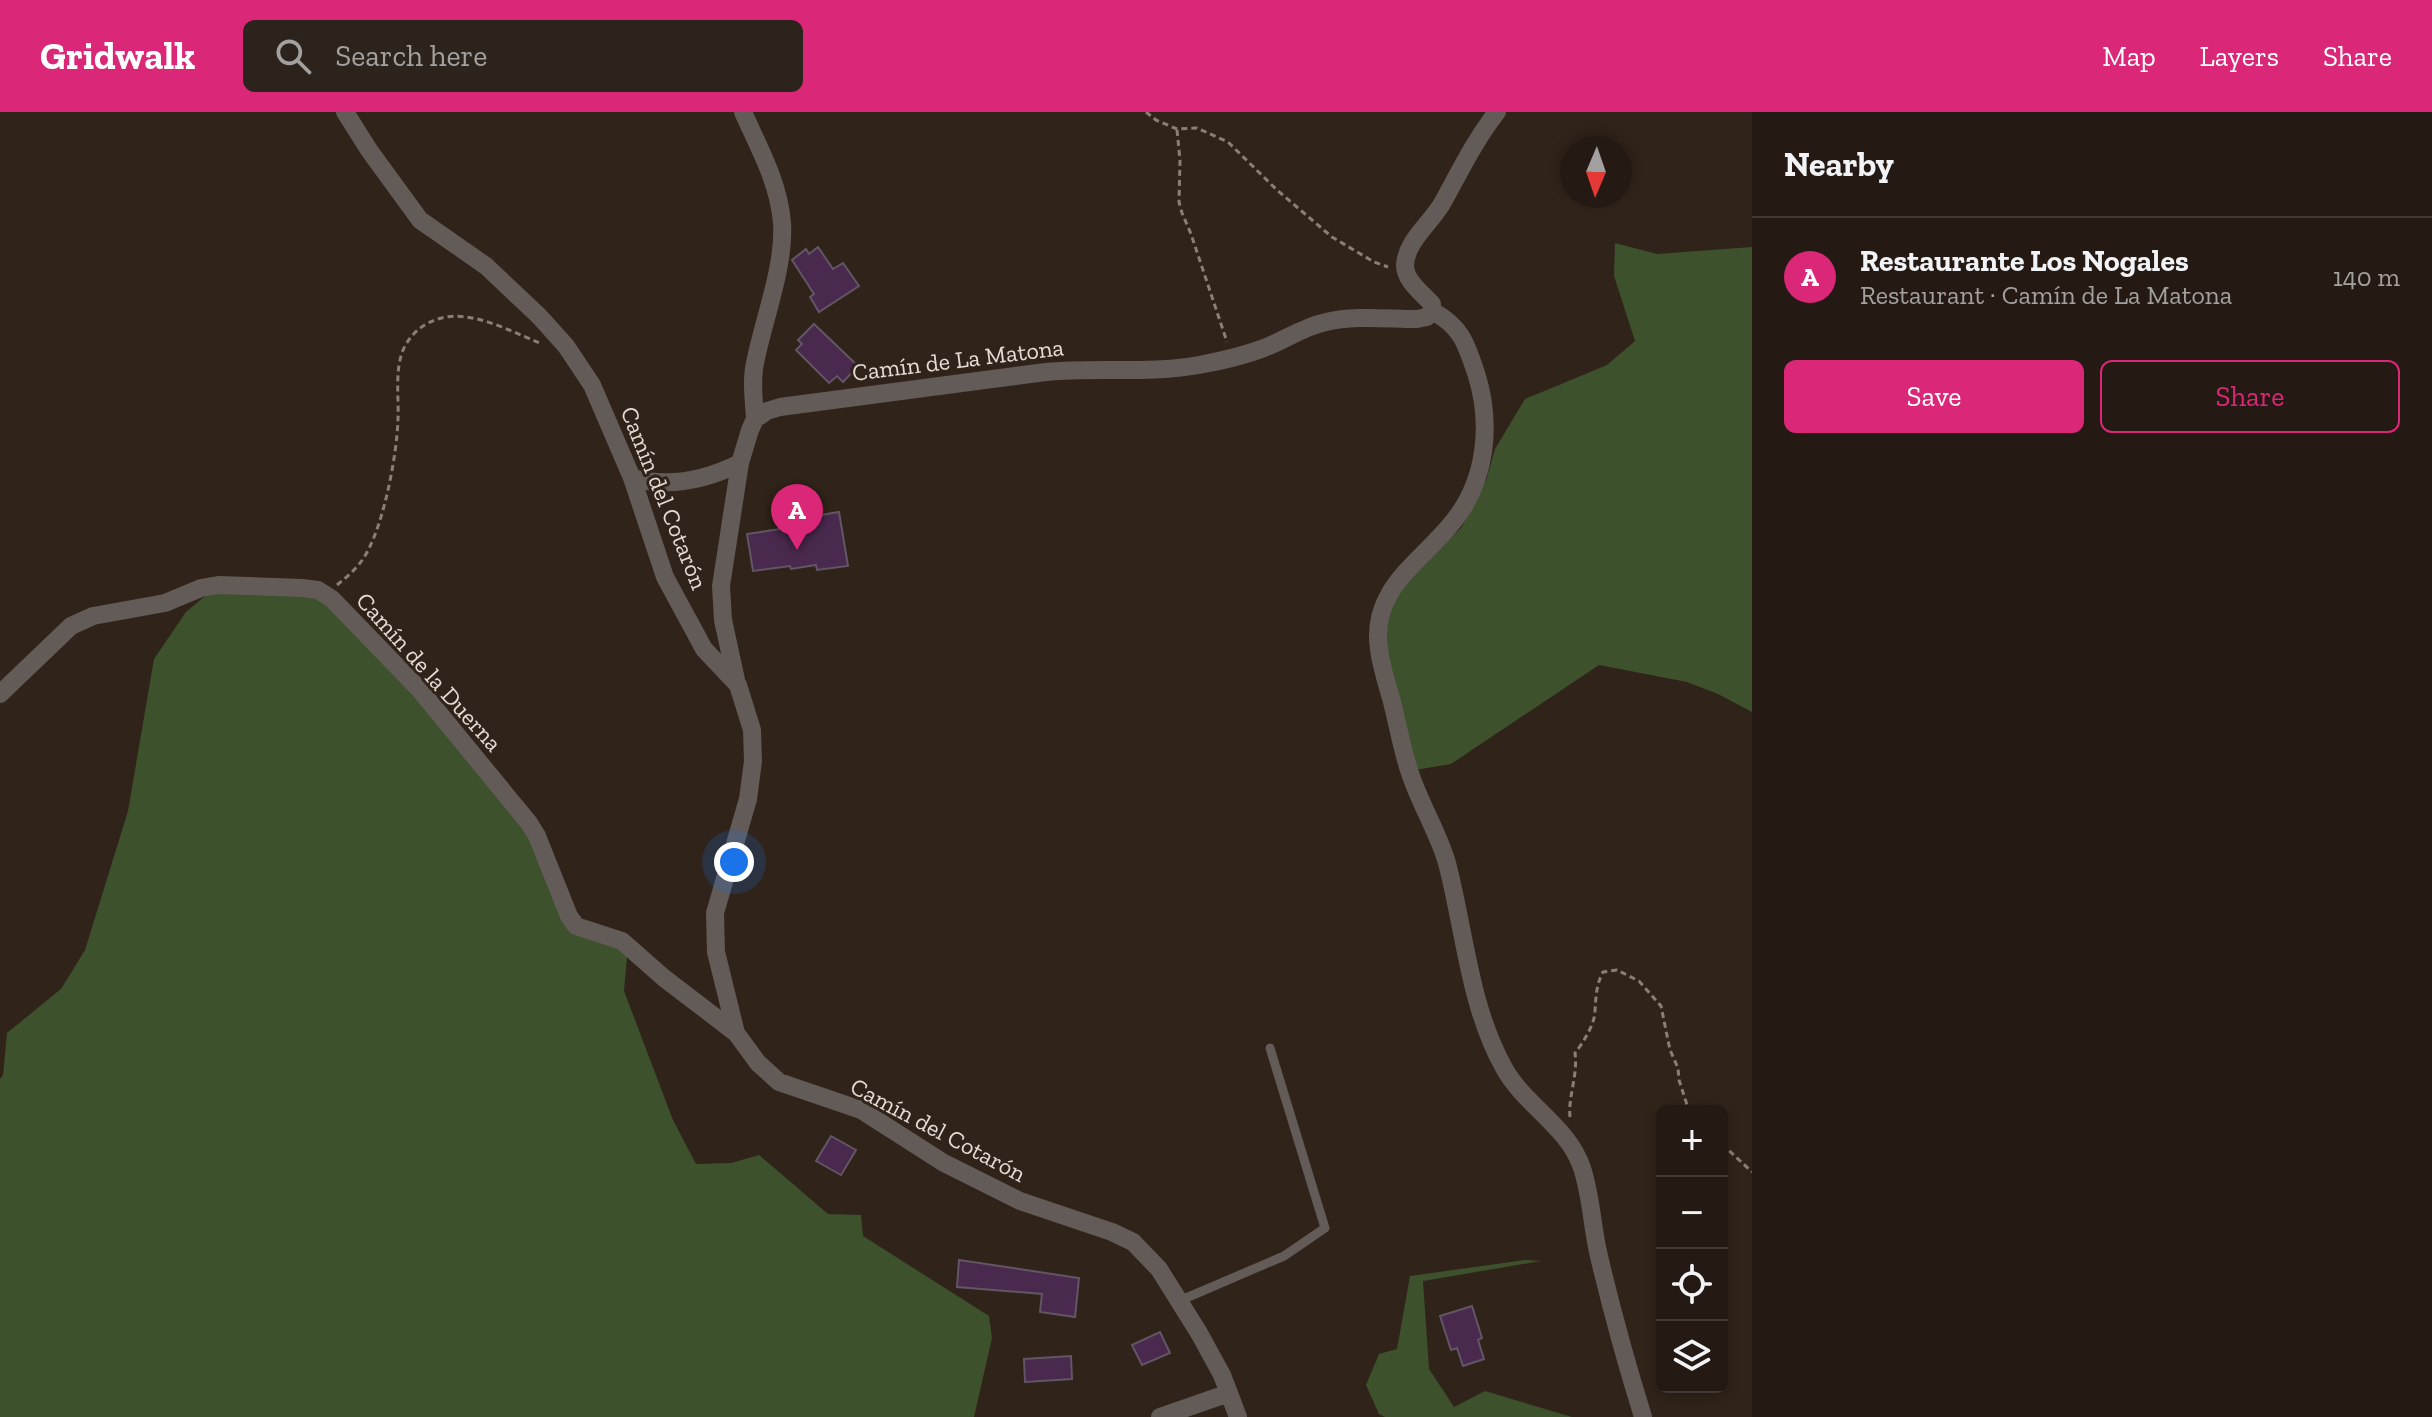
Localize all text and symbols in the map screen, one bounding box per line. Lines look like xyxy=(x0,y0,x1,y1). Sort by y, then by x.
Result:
search box xyxy=(243,20,803,92)
text: Gridwalk xyxy=(40,33,195,79)
icon: search xyxy=(271,34,315,78)
text: Search here xyxy=(335,38,487,74)
text: Map xyxy=(2102,40,2156,73)
text: Layers xyxy=(2200,40,2279,73)
text: Share xyxy=(2323,40,2392,73)
north arrow xyxy=(1560,136,1632,208)
text: Nearby xyxy=(1784,144,1894,185)
text: Restaurante Los Nogales xyxy=(1860,243,2189,279)
text: A xyxy=(1801,261,1819,293)
text: 140 m xyxy=(2333,261,2400,293)
text: Restaurant · Camín de La Matona xyxy=(1860,279,2232,311)
street label: Camín de La Matona xyxy=(851,332,1066,387)
button: Save xyxy=(1784,360,2084,433)
button: Share xyxy=(2100,360,2400,433)
street label: Camín del Cotarón xyxy=(615,402,714,594)
pin: A xyxy=(771,484,823,550)
street label: Camín de la Duerna xyxy=(350,586,509,758)
your location xyxy=(714,842,754,882)
street label: Camín del Cotarón xyxy=(846,1071,1031,1188)
map controls xyxy=(1656,1105,1728,1393)
button: + xyxy=(1656,1105,1728,1177)
button: − xyxy=(1656,1177,1728,1249)
button: locate xyxy=(1656,1249,1728,1321)
button: layers xyxy=(1656,1321,1728,1393)

